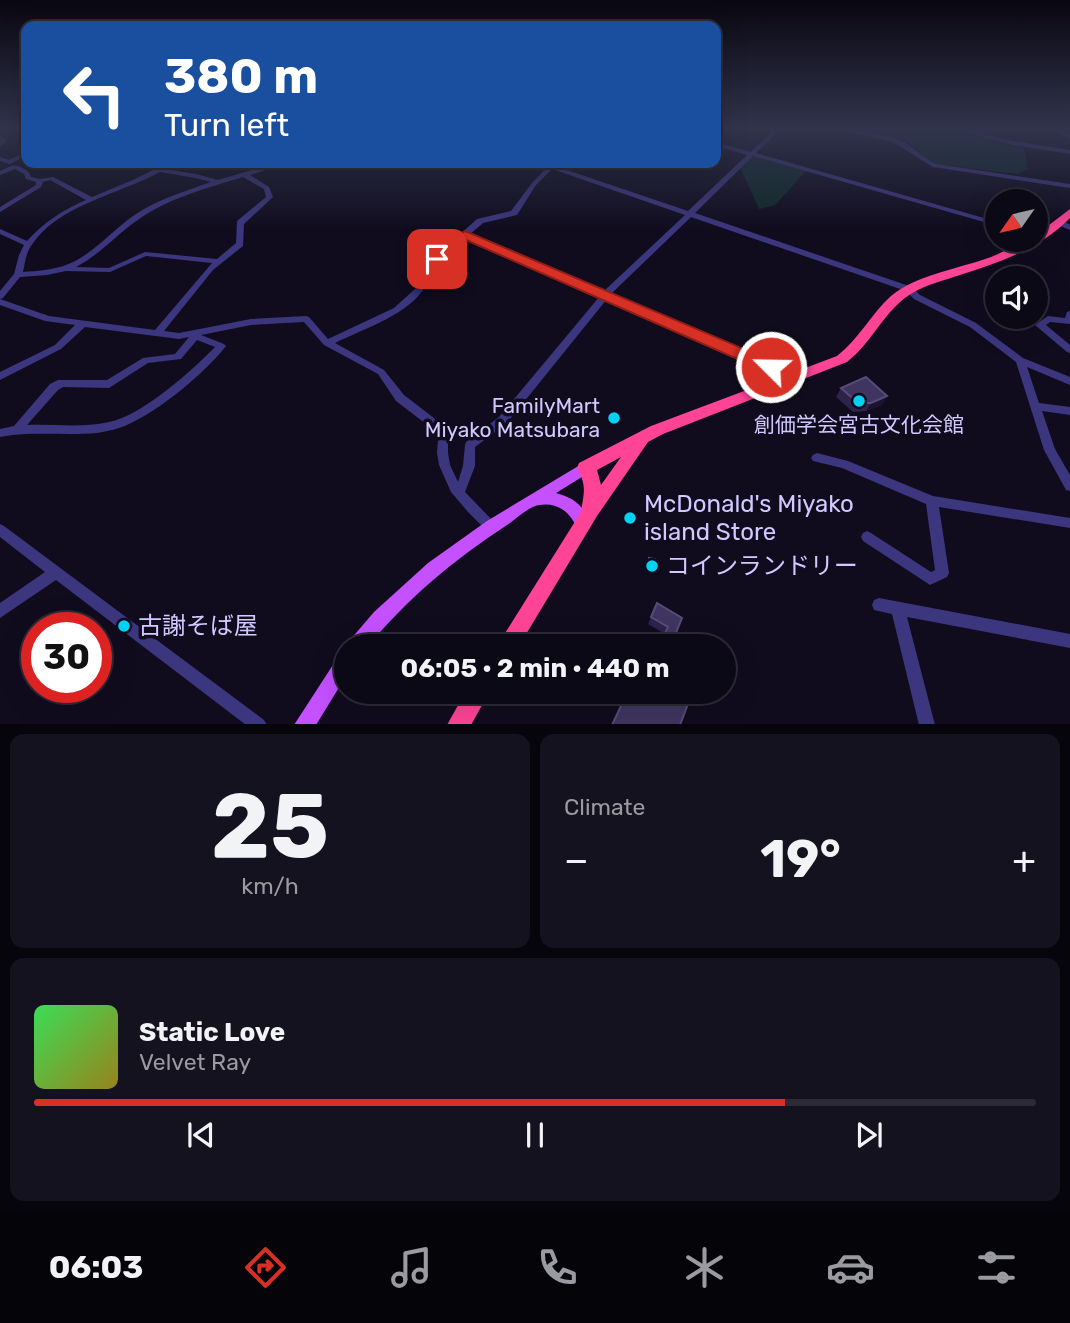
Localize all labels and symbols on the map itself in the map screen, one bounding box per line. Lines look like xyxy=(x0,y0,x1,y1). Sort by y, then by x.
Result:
north arrow xyxy=(985,189,1048,252)
pin xyxy=(407,229,467,289)
position arrow xyxy=(734,330,808,404)
place label: FamilyMart Miyako Matsubara xyxy=(425,393,600,442)
marker: 創価学会宮古文化会館 xyxy=(851,393,867,409)
marker: FamilyMart Miyako Matsubara xyxy=(606,410,622,426)
place label: 創価学会宮古文化会館 xyxy=(754,412,964,437)
place label: McDonald's Miyako island Store xyxy=(644,490,854,546)
marker: McDonald's Miyako island Store xyxy=(622,510,638,526)
place label: コインランドリー xyxy=(666,552,858,580)
marker: コインランドリー xyxy=(644,558,660,574)
speed limit sign: 30 xyxy=(21,612,112,703)
place label: 古謝そば屋 xyxy=(138,612,258,640)
marker: 古謝そば屋 xyxy=(116,618,132,634)

